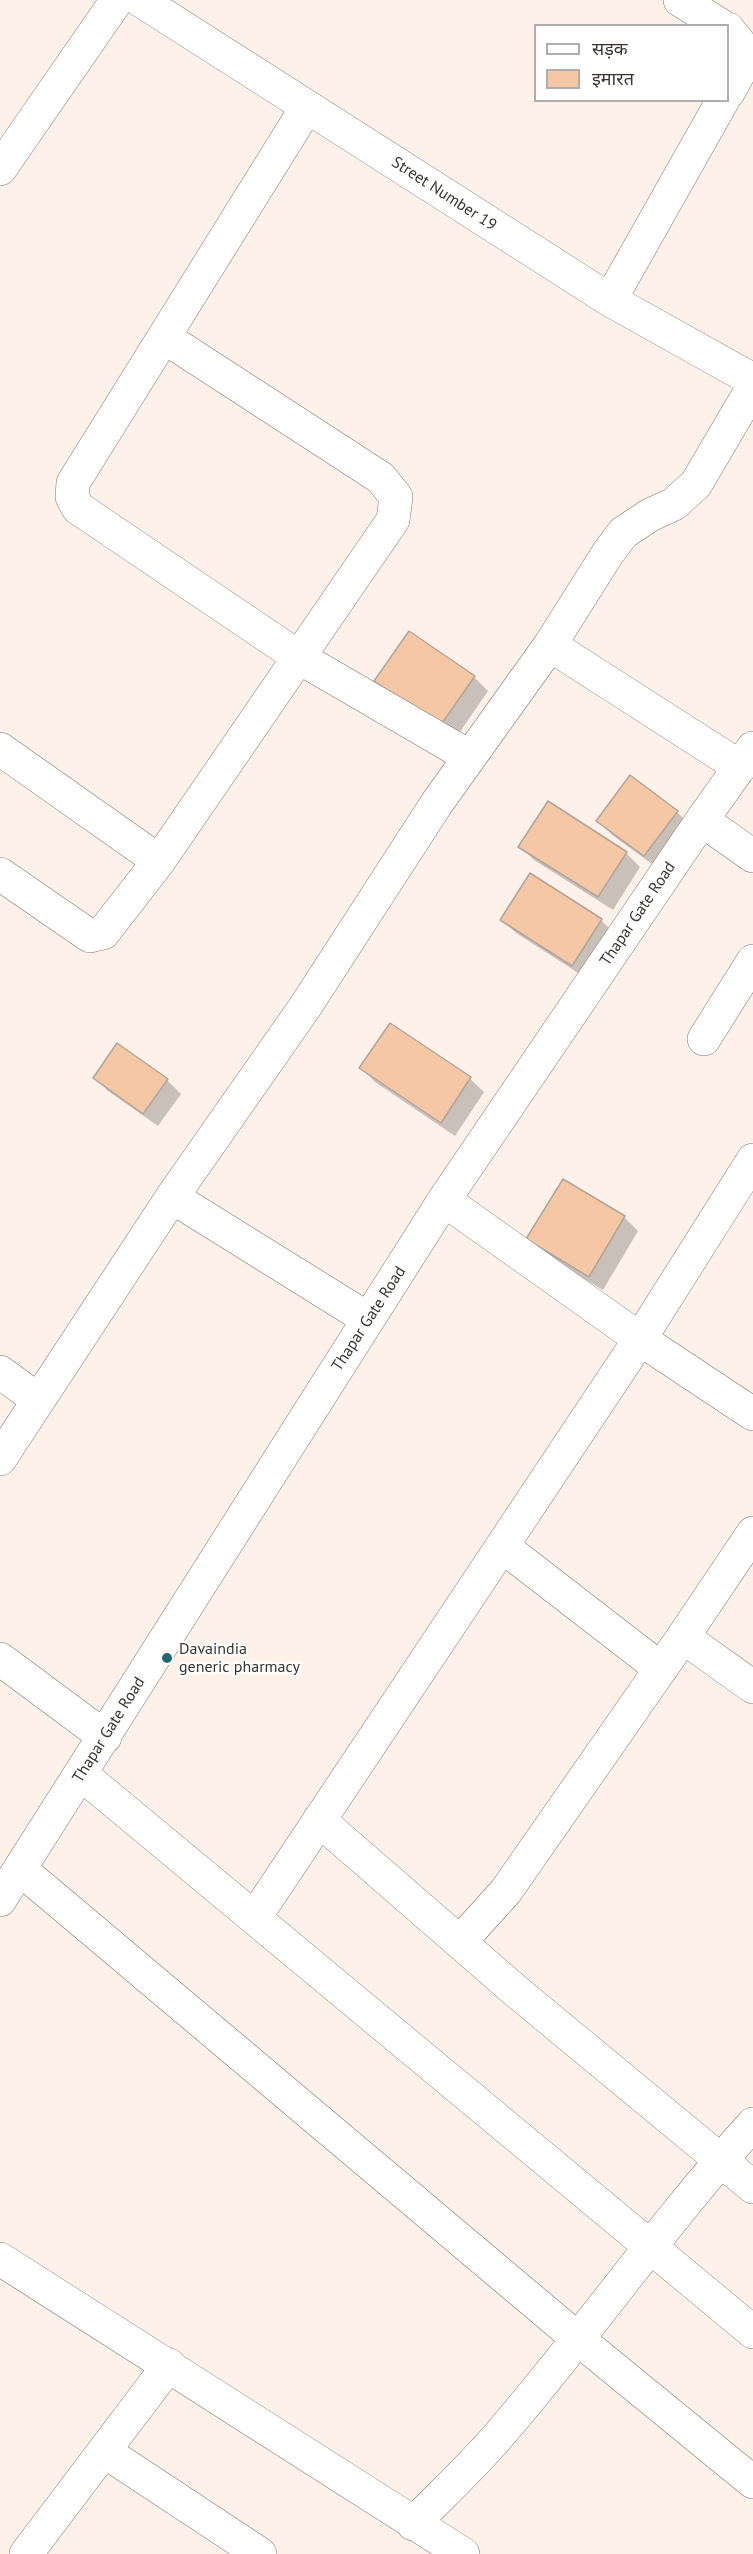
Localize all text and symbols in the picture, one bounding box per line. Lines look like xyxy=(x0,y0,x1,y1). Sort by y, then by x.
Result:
legend xyxy=(534,24,729,102)
text: सड़क xyxy=(592,37,628,60)
text: इमारत xyxy=(592,67,634,90)
street label: Street Number 19 xyxy=(388,153,500,235)
street label: Thapar Gate Road xyxy=(596,858,680,970)
street label: Thapar Gate Road xyxy=(328,1263,410,1375)
place label: Davaindia generic pharmacy xyxy=(179,1639,300,1677)
marker: Davaindia generic pharmacy xyxy=(160,1651,174,1665)
street label: Thapar Gate Road xyxy=(69,1674,149,1786)

